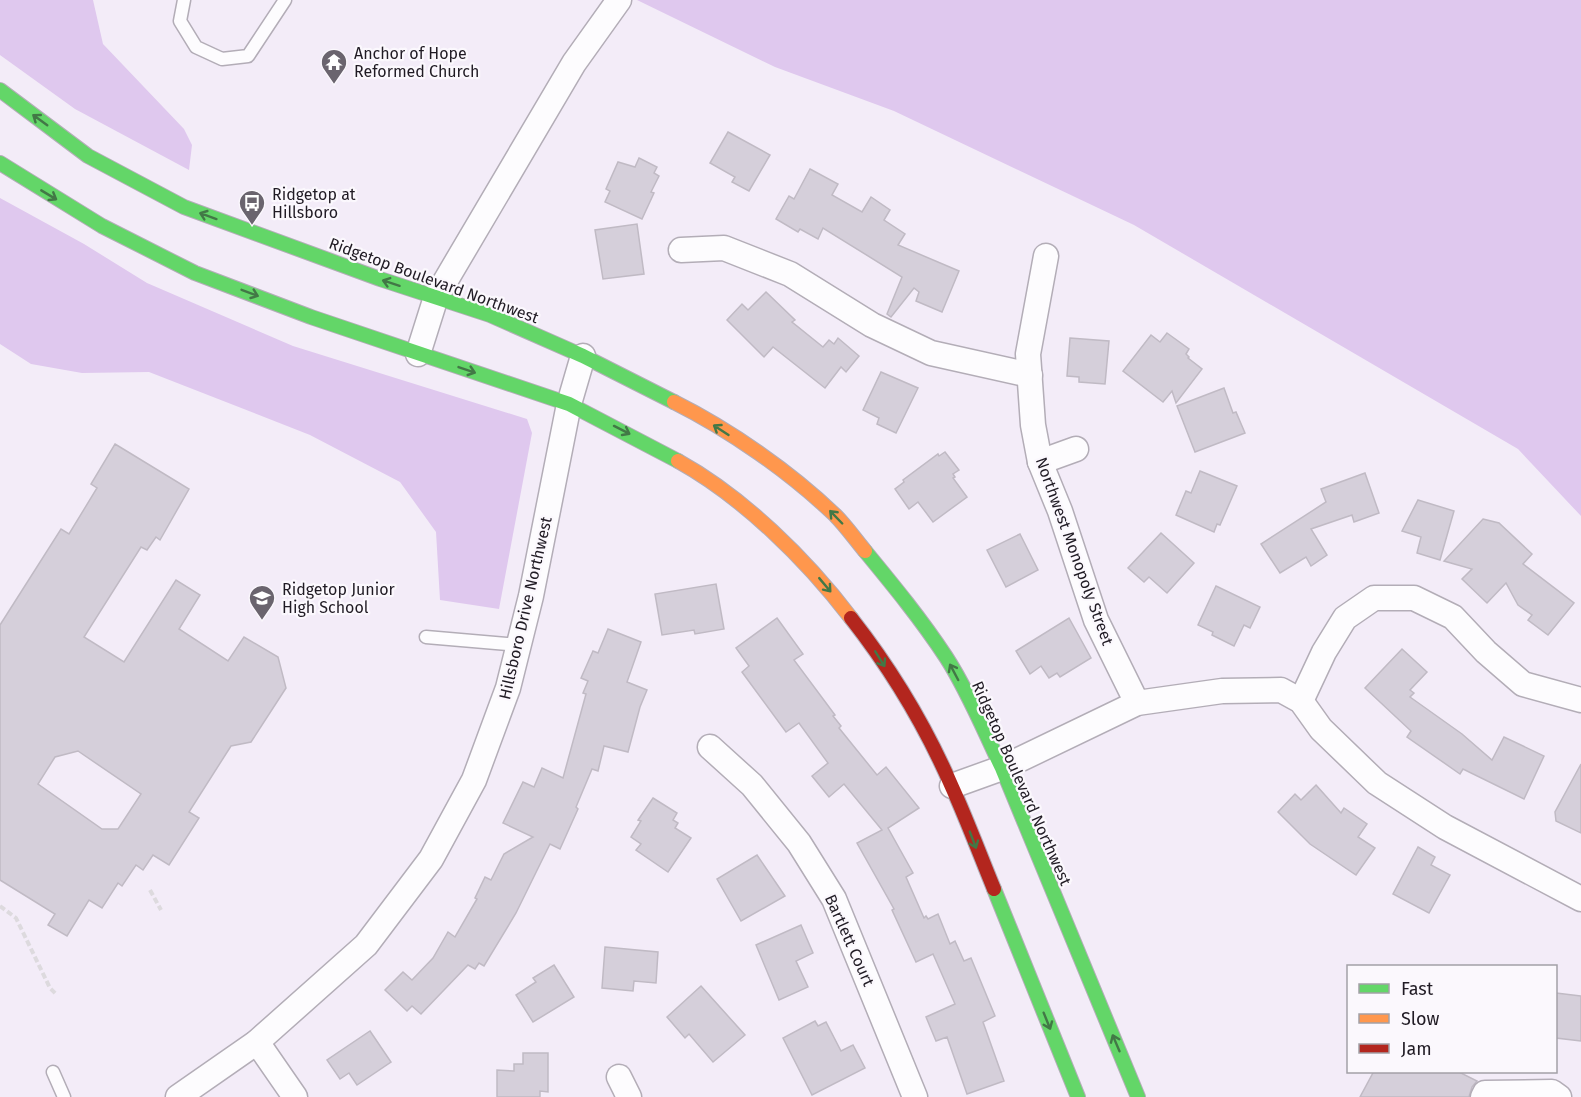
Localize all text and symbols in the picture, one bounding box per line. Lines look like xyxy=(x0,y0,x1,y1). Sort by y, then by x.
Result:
place label: Anchor of Hope Reformed Church xyxy=(354,44,479,81)
temple icon: Anchor of Hope Reformed Church xyxy=(319,47,349,85)
one-way arrow xyxy=(32,113,48,126)
place label: Ridgetop at Hillsboro xyxy=(272,185,356,222)
bus stop icon: Ridgetop at Hillsboro xyxy=(237,188,267,226)
one-way arrow xyxy=(40,189,57,201)
one-way arrow xyxy=(200,209,218,220)
street label: Ridgetop Boulevard Northwest xyxy=(326,234,541,327)
one-way arrow xyxy=(382,277,401,288)
one-way arrow xyxy=(240,289,258,300)
one-way arrow xyxy=(457,366,476,377)
one-way arrow xyxy=(612,424,630,436)
one-way arrow xyxy=(714,424,730,436)
street label: Northwest Monopoly Street xyxy=(1032,455,1118,648)
one-way arrow xyxy=(829,510,844,525)
street label: Hillsboro Drive Northwest xyxy=(495,515,556,701)
one-way arrow xyxy=(818,577,832,592)
place label: Ridgetop Junior High School xyxy=(282,580,396,617)
school or university icon: Ridgetop Junior High School xyxy=(247,583,277,621)
one-way arrow xyxy=(874,650,886,667)
one-way arrow xyxy=(948,664,960,681)
street label: Ridgetop Boulevard Northwest xyxy=(968,678,1075,889)
one-way arrow xyxy=(968,831,979,849)
street label: Bartlett Court xyxy=(821,891,878,989)
legend xyxy=(1347,965,1557,1073)
text: Fast xyxy=(1401,978,1434,1000)
text: Slow xyxy=(1401,1008,1440,1030)
one-way arrow xyxy=(1042,1011,1053,1030)
one-way arrow xyxy=(1110,1034,1121,1053)
text: Jam xyxy=(1401,1038,1432,1060)

